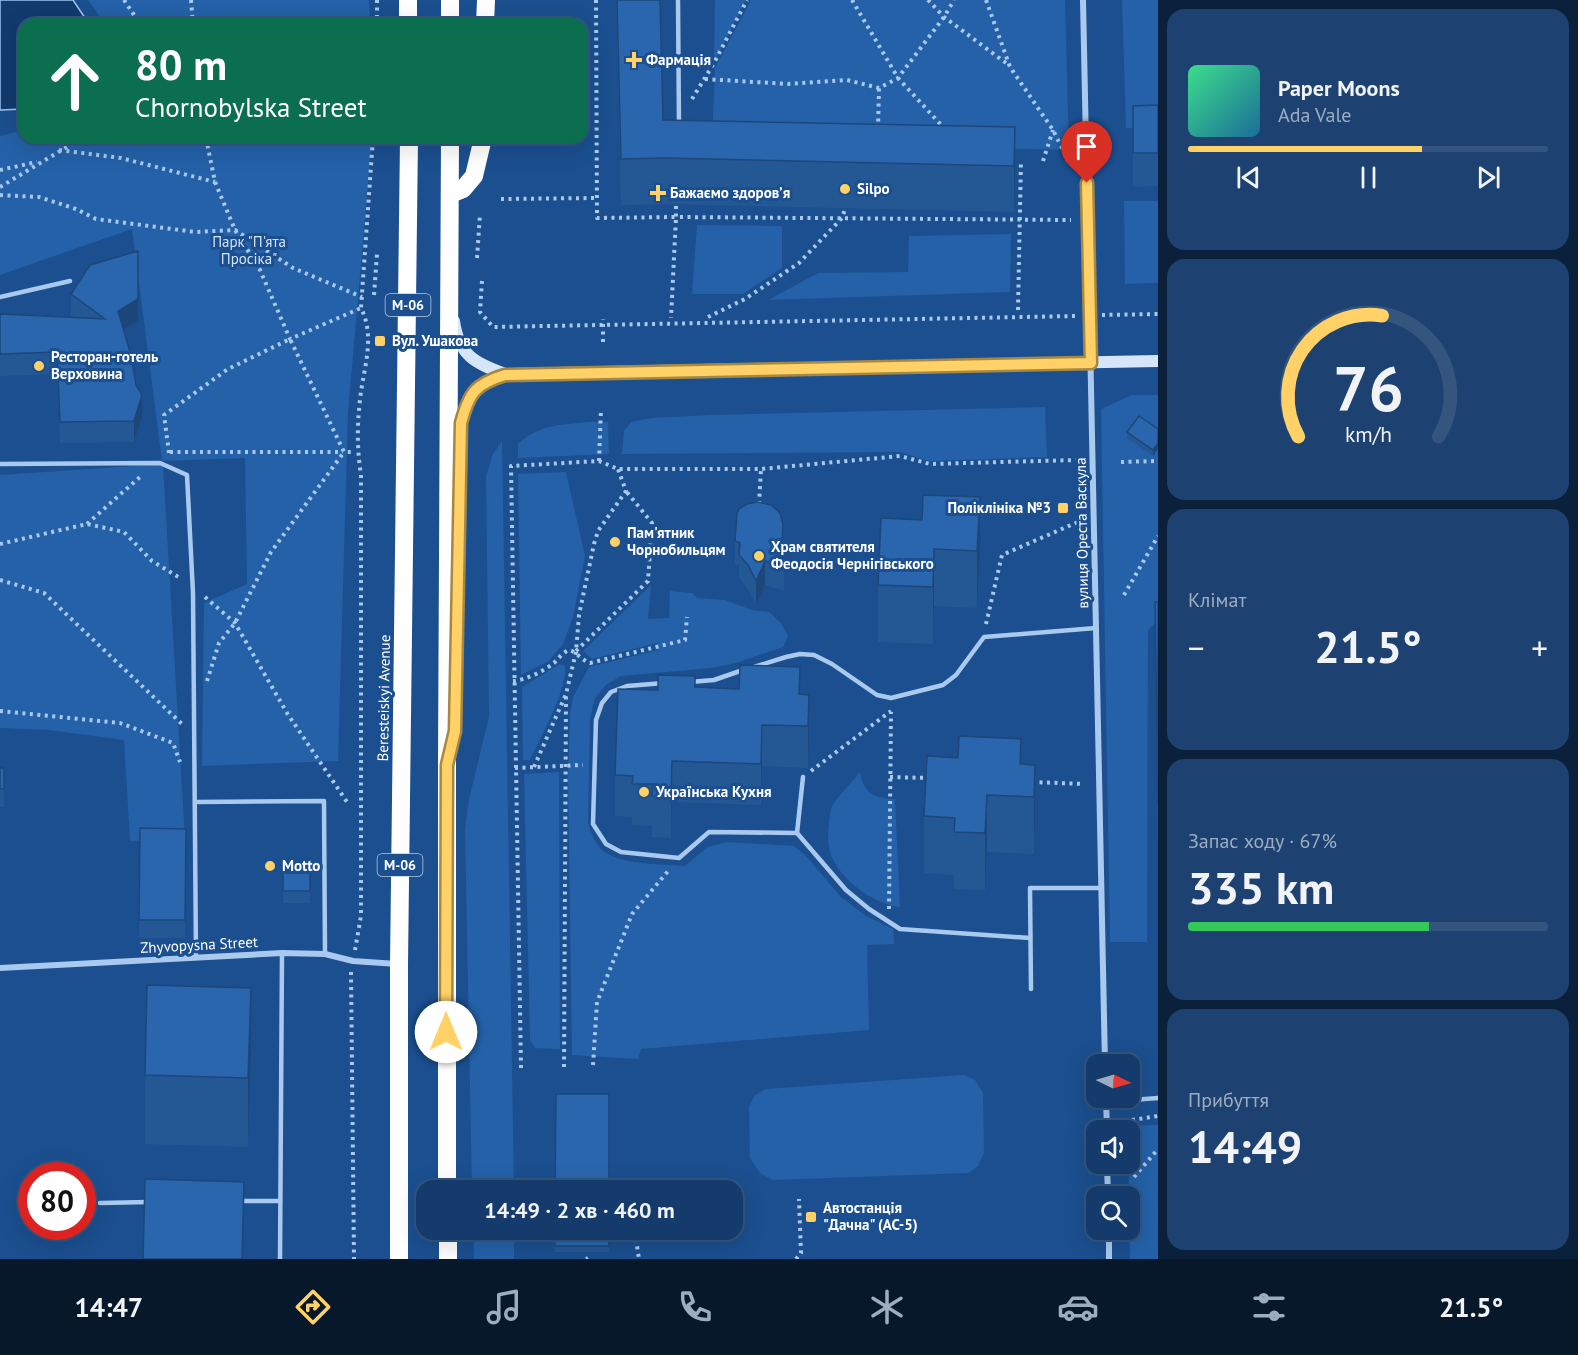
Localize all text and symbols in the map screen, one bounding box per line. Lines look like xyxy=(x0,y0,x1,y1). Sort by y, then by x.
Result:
text: 80 m xyxy=(135,37,227,92)
icon: ahead xyxy=(36,42,114,120)
place label: Фармація xyxy=(646,50,711,69)
marker: Фармація xyxy=(627,53,641,67)
text: Paper Moons xyxy=(1278,74,1400,102)
text: Chornobylska Street xyxy=(135,90,367,124)
text: Ada Vale xyxy=(1278,102,1351,128)
pin xyxy=(1061,121,1112,183)
icon: arrive xyxy=(1070,130,1103,163)
icon: previous xyxy=(1232,161,1265,194)
icon: pause xyxy=(1352,161,1385,194)
icon: next xyxy=(1472,161,1505,194)
place label: Silpo xyxy=(857,179,890,198)
marker: Silpo xyxy=(838,182,852,196)
place label: Бажаємо здоровʼя xyxy=(670,183,790,202)
marker: Бажаємо здоровʼя xyxy=(651,186,665,200)
park label: Парк "П'ята Просіка" xyxy=(212,232,286,268)
road number: М-06 xyxy=(386,294,430,316)
place label: Вул. Ушакова xyxy=(392,331,478,350)
marker: Вул. Ушакова xyxy=(373,334,387,348)
place label: Ресторан-готель Верховина xyxy=(51,347,159,383)
text: 76 xyxy=(1333,347,1403,428)
marker: Ресторан-готель Верховина xyxy=(32,359,46,373)
text: km/h xyxy=(1344,420,1391,448)
street label: вулиця Ореста Васкула xyxy=(1071,457,1092,609)
place label: Поліклініка №3 xyxy=(947,498,1051,517)
marker: Поліклініка №3 xyxy=(1056,501,1070,515)
place label: Пам'ятник Чорнобильцям xyxy=(627,523,726,559)
marker: Пам'ятник Чорнобильцям xyxy=(608,535,622,549)
place label: Храм святителя Феодосія Чернігівського xyxy=(771,537,934,573)
marker: Храм святителя Феодосія Чернігівського xyxy=(752,549,766,563)
text: Клімат xyxy=(1188,587,1246,613)
text: 21.5° xyxy=(1314,617,1422,675)
text: − xyxy=(1188,626,1205,669)
text: + xyxy=(1531,626,1548,669)
street label: Beresteiskyi Avenue xyxy=(373,634,394,762)
place label: Українська Кухня xyxy=(655,782,772,801)
marker: Українська Кухня xyxy=(637,785,651,799)
text: Запас ходу · 67% xyxy=(1188,828,1337,854)
road number: М-06 xyxy=(378,854,422,876)
place label: Motto xyxy=(282,856,320,875)
text: 335 km xyxy=(1188,858,1334,916)
marker: Motto xyxy=(263,859,277,873)
street label: Zhyvopysna Street xyxy=(140,932,258,957)
position arrow xyxy=(414,1000,478,1064)
north arrow xyxy=(1086,1054,1140,1108)
map controls xyxy=(1086,1054,1140,1240)
text: Прибуття xyxy=(1188,1087,1269,1113)
text: 14:49 xyxy=(1188,1117,1302,1175)
button: sound xyxy=(1086,1120,1140,1174)
speed limit sign: 80 xyxy=(18,1162,96,1240)
button: search xyxy=(1086,1186,1140,1240)
text: 14:49 · 2 хв · 460 m xyxy=(484,1196,675,1224)
place label: Автостанція "Дачна" (АС-5) xyxy=(823,1198,918,1234)
marker: Автостанція "Дачна" (АС-5) xyxy=(804,1210,818,1224)
icon: directions xyxy=(292,1286,334,1328)
icon: music xyxy=(483,1286,525,1328)
icon: phone xyxy=(674,1286,716,1328)
icon: climate xyxy=(866,1286,908,1328)
icon: car xyxy=(1057,1286,1099,1328)
icon: filters xyxy=(1248,1286,1290,1328)
text: 14:47 xyxy=(75,1290,143,1324)
text: 21.5° xyxy=(1439,1290,1503,1324)

